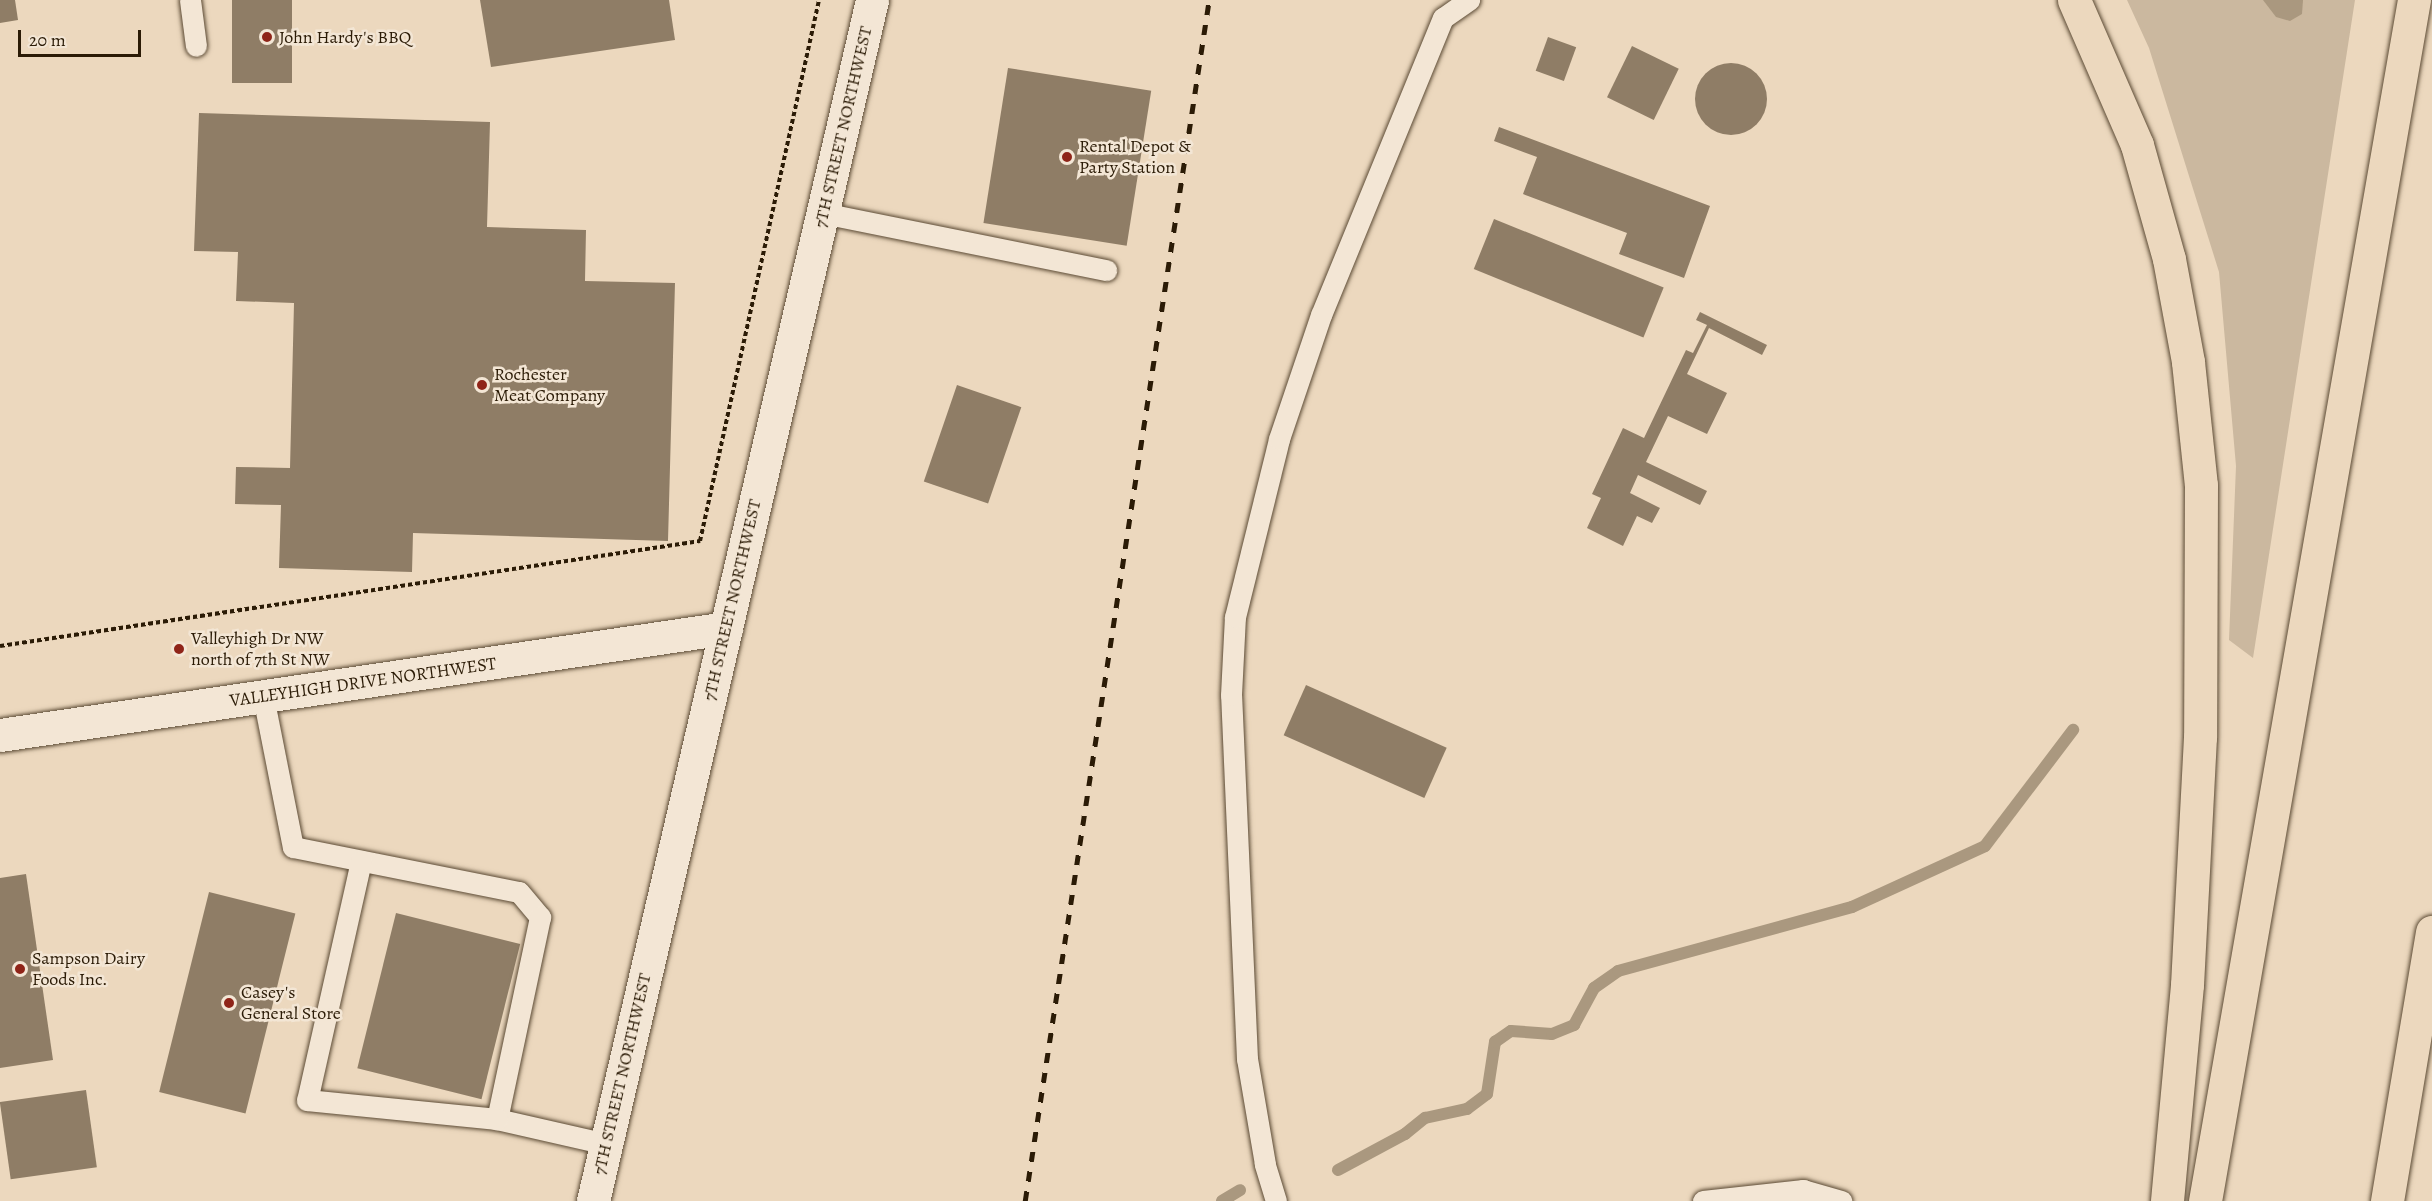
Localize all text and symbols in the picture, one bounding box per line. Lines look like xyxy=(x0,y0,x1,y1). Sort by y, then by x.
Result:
scale bar xyxy=(21,18,144,56)
street label: 7TH STREET NORTHWEST xyxy=(809,24,877,230)
place label: John Hardy's BBQ xyxy=(279,26,411,48)
text: 20 m xyxy=(29,28,66,52)
marker: John Hardy's BBQ xyxy=(260,30,274,44)
place label: Rental Depot & Party Station xyxy=(1079,136,1191,178)
marker: Rental Depot & Party Station xyxy=(1060,150,1074,164)
place label: Rochester Meat Company xyxy=(494,364,605,406)
marker: Rochester Meat Company xyxy=(475,378,489,392)
street label: 7TH STREET NORTHWEST xyxy=(698,497,766,703)
place label: Valleyhigh Dr NW north of 7th St NW xyxy=(191,628,330,670)
marker: Valleyhigh Dr NW north of 7th St NW xyxy=(172,642,186,656)
street label: VALLEYHIGH DRIVE NORTHWEST xyxy=(228,653,498,711)
place label: Sampson Dairy Foods Inc. xyxy=(32,948,145,990)
marker: Sampson Dairy Foods Inc. xyxy=(13,962,27,976)
street label: 7TH STREET NORTHWEST xyxy=(588,971,656,1177)
place label: Casey's General Store xyxy=(241,982,341,1024)
marker: Casey's General Store xyxy=(222,996,236,1010)

